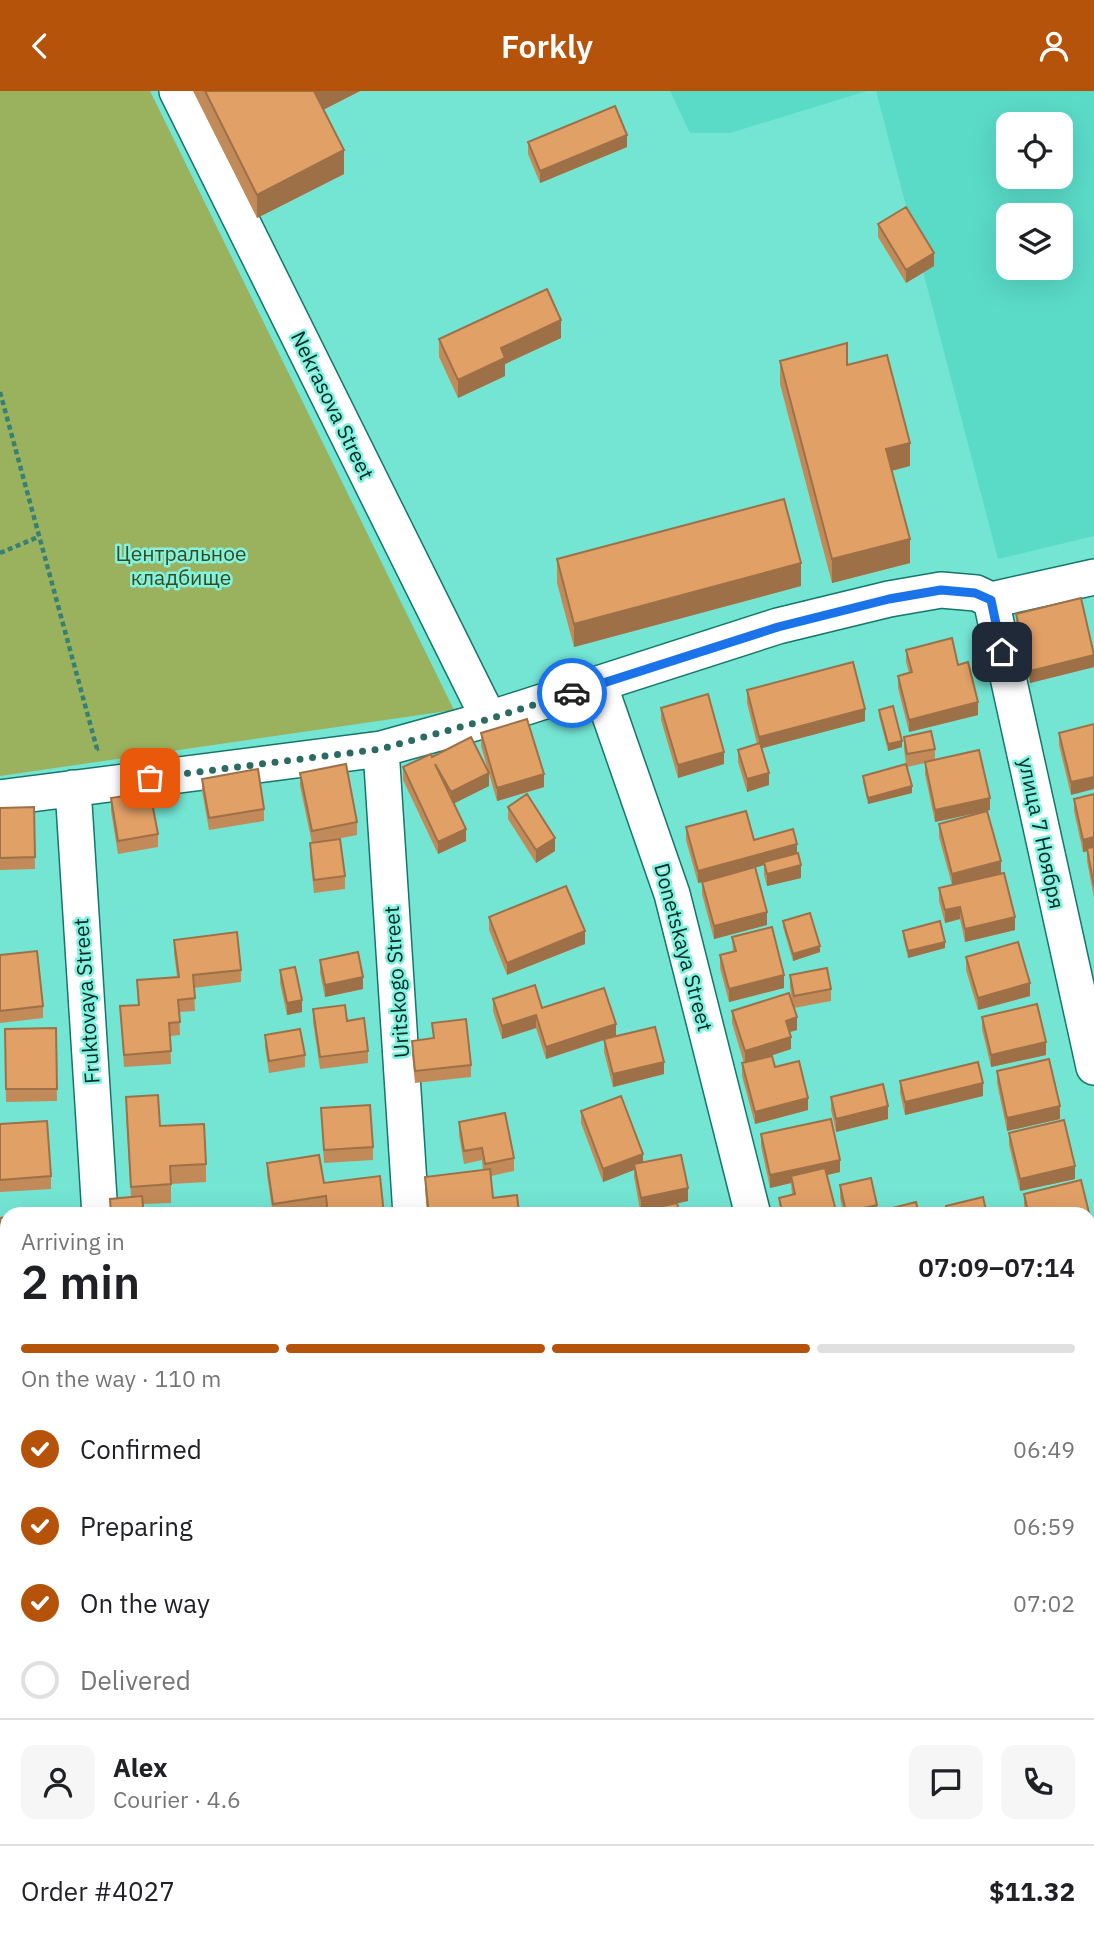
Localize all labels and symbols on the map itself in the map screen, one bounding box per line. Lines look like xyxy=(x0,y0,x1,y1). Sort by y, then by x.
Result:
street label: Nekrasova Street xyxy=(285,326,381,484)
park label: Центральное кладбище xyxy=(115,539,247,591)
pin xyxy=(972,622,1032,682)
courier xyxy=(537,658,607,728)
pin xyxy=(120,748,180,808)
street label: улица 7 Ноября xyxy=(1012,755,1072,911)
street label: Donetskaya Street xyxy=(648,860,720,1034)
street label: Uritskogo Street xyxy=(377,905,415,1059)
street label: Fruktovaya Street xyxy=(66,917,106,1085)

